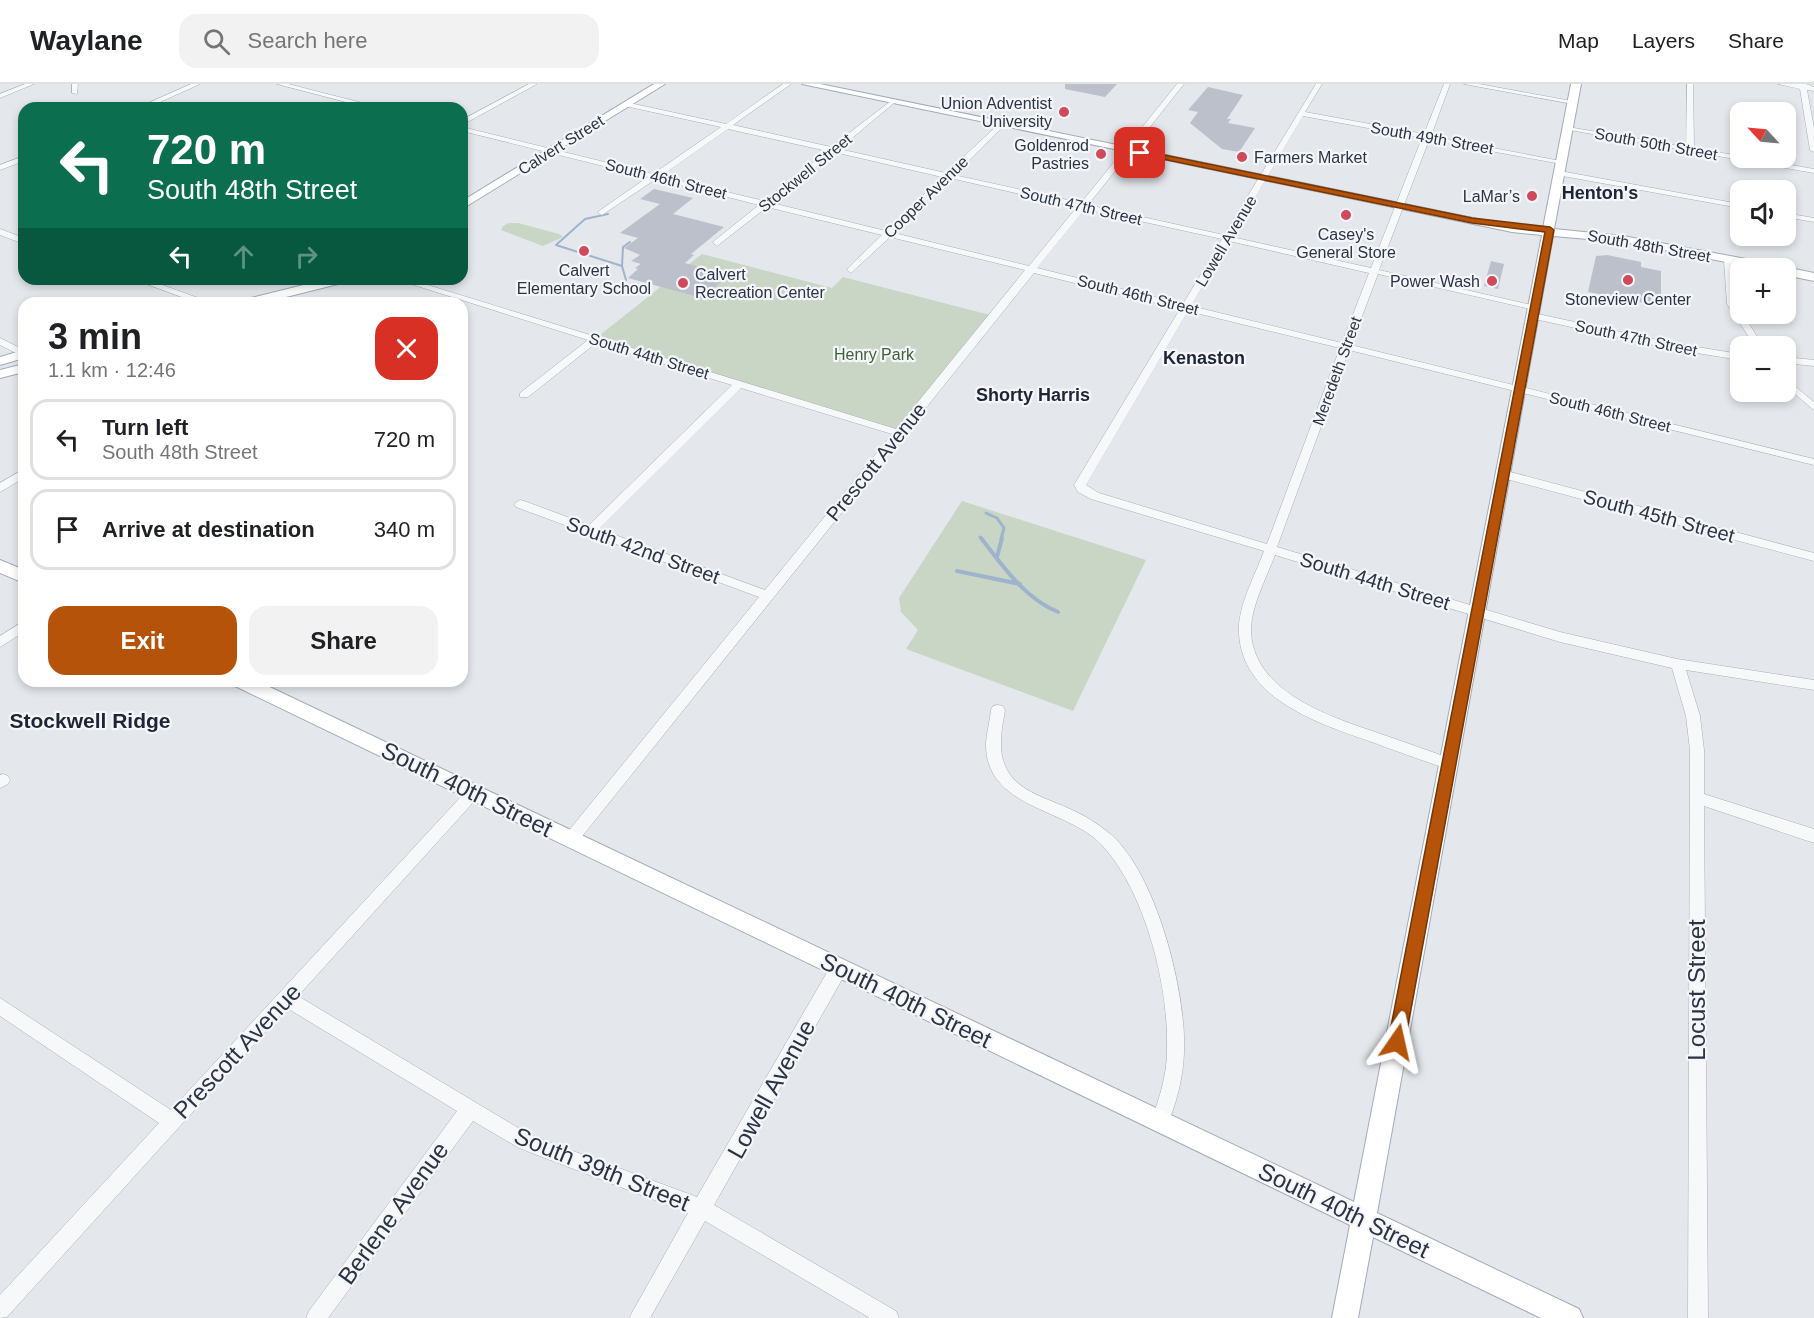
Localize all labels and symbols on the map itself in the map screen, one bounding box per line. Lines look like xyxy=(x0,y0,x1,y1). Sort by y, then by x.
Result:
place label: Union Adventist University xyxy=(941,95,1053,130)
north arrow xyxy=(1730,102,1796,168)
marker: Union Adventist University xyxy=(1057,105,1071,119)
street label: Calvert Street xyxy=(515,112,607,178)
street label: South 49th Street xyxy=(1369,119,1495,157)
street label: South 50th Street xyxy=(1593,125,1719,163)
pin xyxy=(1114,127,1165,178)
street label: Stockwell Street xyxy=(755,130,855,216)
place label: Goldenrod Pastries xyxy=(1014,137,1089,172)
marker: Goldenrod Pastries xyxy=(1094,147,1108,161)
place label: Farmers Market xyxy=(1254,149,1367,166)
marker: Farmers Market xyxy=(1235,150,1249,164)
street label: Cooper Avenue xyxy=(881,153,972,241)
street label: South 46th Street xyxy=(604,156,729,202)
district label: Henton's xyxy=(1562,183,1638,203)
street label: South 47th Street xyxy=(1018,184,1144,228)
place label: LaMar’s xyxy=(1463,188,1520,205)
marker: LaMar’s xyxy=(1525,189,1539,203)
street label: Lowell Avenue xyxy=(1192,192,1260,289)
marker: Casey's General Store xyxy=(1339,208,1353,222)
place label: Casey's General Store xyxy=(1296,226,1396,261)
street label: South 48th Street xyxy=(1586,227,1712,265)
marker: Calvert Elementary School xyxy=(577,244,591,258)
place label: Calvert Elementary School xyxy=(517,262,651,297)
place label: Calvert Recreation Center xyxy=(695,266,826,301)
street label: South 46th Street xyxy=(1076,272,1201,318)
place label: Power Wash xyxy=(1390,273,1480,290)
marker: Stoneview Center xyxy=(1621,273,1635,287)
marker: Power Wash xyxy=(1485,274,1499,288)
marker: Calvert Recreation Center xyxy=(676,276,690,290)
place label: Stoneview Center xyxy=(1565,291,1692,308)
street label: Meredeth Street xyxy=(1309,314,1365,428)
street label: South 47th Street xyxy=(1573,317,1699,359)
street label: South 44th Street xyxy=(587,330,712,382)
park label: Henry Park xyxy=(834,346,915,363)
district label: Kenaston xyxy=(1163,348,1245,368)
district label: Shorty Harris xyxy=(976,385,1090,405)
street label: South 46th Street xyxy=(1548,389,1673,435)
street label: Prescott Avenue xyxy=(822,399,930,525)
street label: South 45th Street xyxy=(1581,485,1737,547)
street label: South 42nd Street xyxy=(563,512,723,588)
street label: South 44th Street xyxy=(1297,548,1453,614)
district label: Stockwell Ridge xyxy=(9,709,171,732)
street label: South 40th Street xyxy=(377,736,557,842)
street label: Locust Street xyxy=(1683,919,1710,1061)
street label: South 40th Street xyxy=(816,947,996,1053)
street label: Prescott Avenue xyxy=(168,978,306,1124)
position arrow xyxy=(1365,1010,1429,1074)
street label: Lowell Avenue xyxy=(722,1015,820,1163)
street label: South 39th Street xyxy=(510,1121,694,1217)
street label: Berlene Avenue xyxy=(332,1137,454,1289)
street label: South 40th Street xyxy=(1254,1157,1434,1263)

